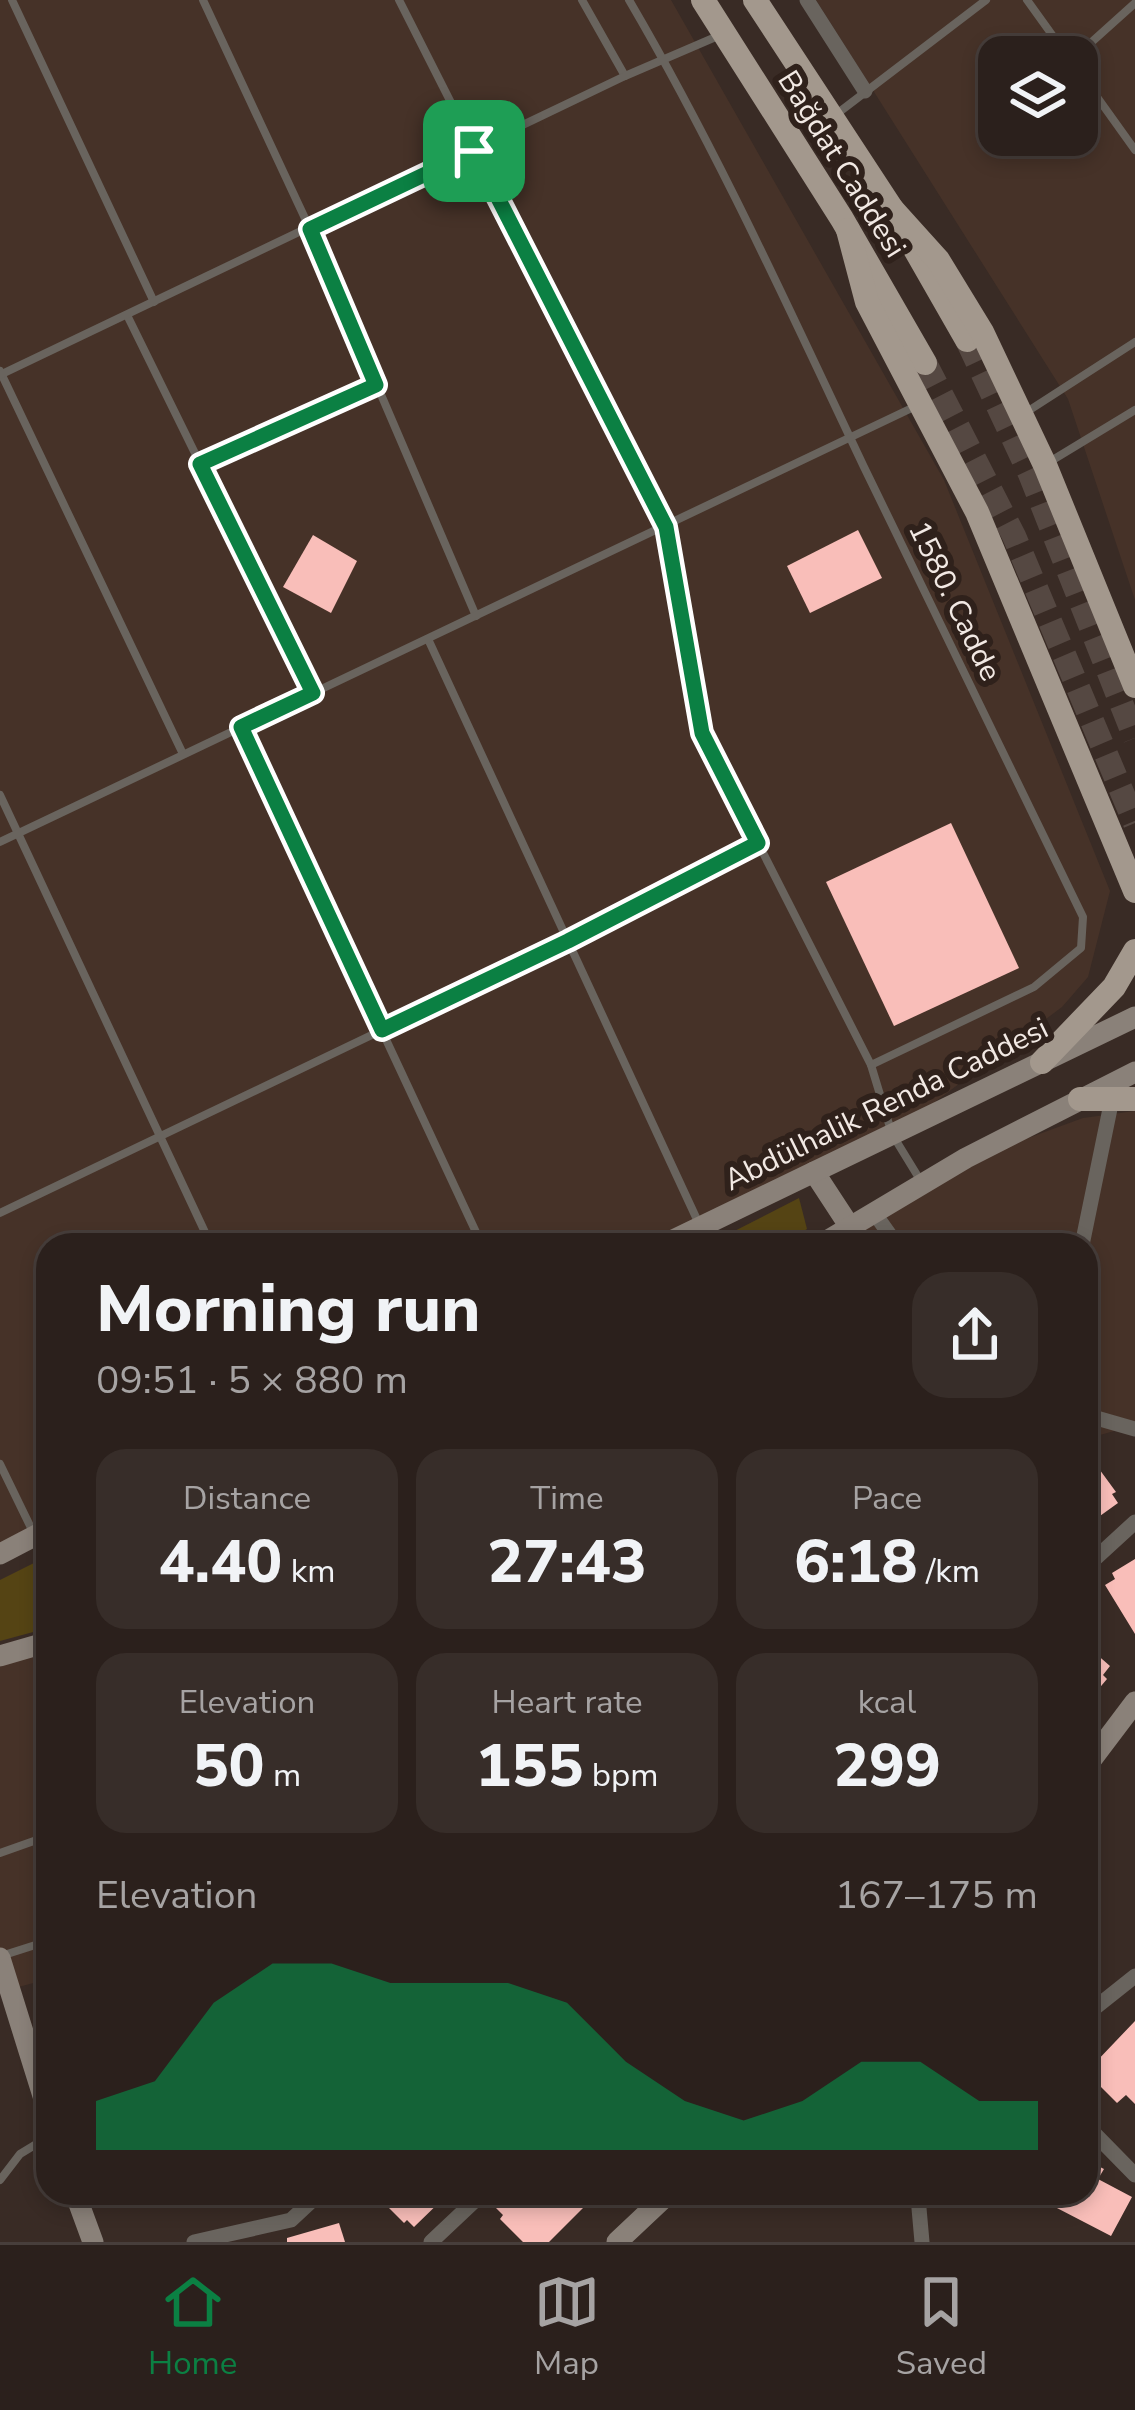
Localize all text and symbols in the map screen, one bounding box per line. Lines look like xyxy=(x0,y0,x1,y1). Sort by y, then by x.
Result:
map controls xyxy=(978,36,1098,156)
button: layers xyxy=(978,36,1098,156)
street label: Bağdat Caddesi xyxy=(768,63,915,266)
pin xyxy=(423,100,525,202)
icon: arrive xyxy=(441,118,507,184)
street label: 1580. Cadde xyxy=(898,514,1011,688)
street label: Abdülhalik Renda Caddesi xyxy=(717,1008,1055,1201)
text: Morning run xyxy=(96,1264,480,1354)
button: share xyxy=(912,1272,1038,1398)
text: 09:51 · 5 × 880 m xyxy=(96,1354,408,1407)
text: Distance xyxy=(183,1476,311,1521)
text: Time xyxy=(530,1476,604,1521)
text: Pace xyxy=(852,1476,922,1521)
text: 4.40 xyxy=(159,1521,282,1603)
text: 27:43 xyxy=(487,1521,647,1603)
text: 6:18 xyxy=(794,1521,918,1603)
text: km xyxy=(282,1549,335,1594)
text: /km xyxy=(918,1549,980,1594)
text: Elevation xyxy=(179,1680,315,1725)
text: Heart rate xyxy=(492,1680,642,1725)
text: kcal xyxy=(858,1680,916,1725)
text: 50 xyxy=(193,1725,265,1807)
text: 155 xyxy=(475,1725,583,1807)
text: 299 xyxy=(833,1725,941,1807)
text: m xyxy=(265,1753,301,1798)
text: bpm xyxy=(583,1753,659,1798)
text: Elevation xyxy=(96,1869,257,1922)
text: 167–175 m xyxy=(835,1869,1038,1922)
tab: Home xyxy=(148,2269,237,2386)
tab: Map xyxy=(534,2269,600,2386)
tab: Saved xyxy=(896,2269,987,2386)

